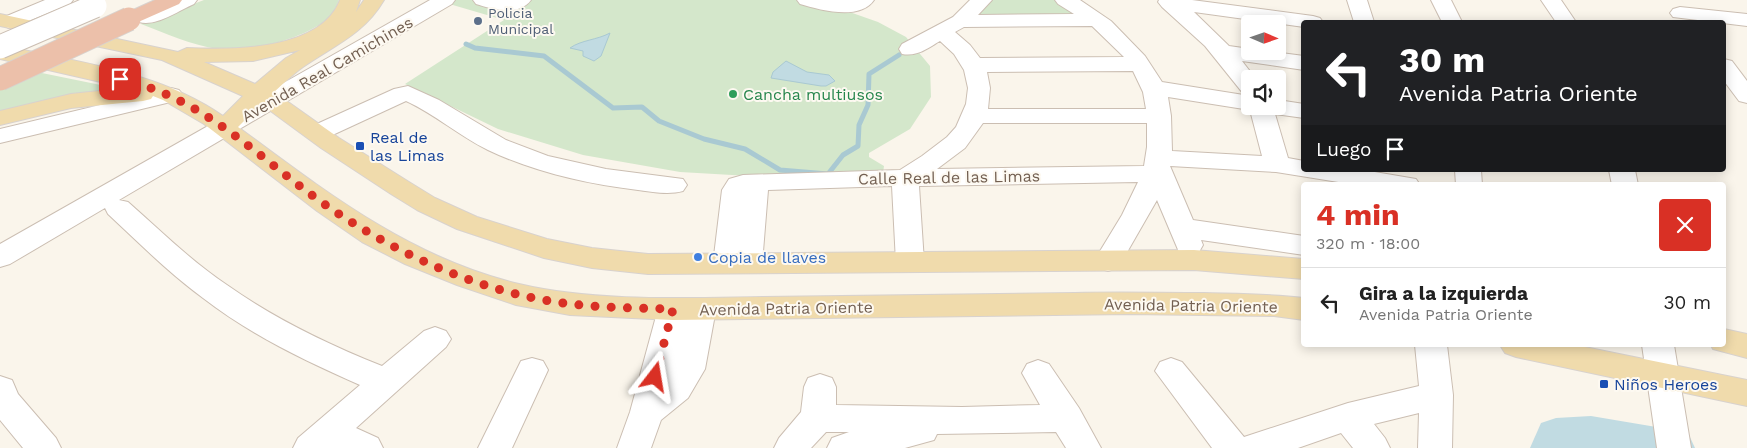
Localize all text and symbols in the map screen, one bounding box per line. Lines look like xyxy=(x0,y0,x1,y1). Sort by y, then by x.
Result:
place label: Policia Municipal xyxy=(488,5,554,37)
street label: Avenida Real Camichines xyxy=(238,13,416,126)
marker: Policia Municipal xyxy=(472,15,484,27)
north arrow xyxy=(1241,15,1286,60)
map controls xyxy=(1241,15,1286,115)
text: 30 m xyxy=(1399,39,1485,81)
icon: left xyxy=(1316,40,1381,105)
pin xyxy=(99,58,141,100)
icon: arrive xyxy=(106,65,134,93)
button: sound xyxy=(1241,70,1286,115)
text: Avenida Patria Oriente xyxy=(1399,81,1638,106)
place label: Cancha multiusos xyxy=(743,85,883,104)
marker: Cancha multiusos xyxy=(727,88,739,100)
place label: Real de las Limas xyxy=(370,128,444,165)
icon: arrive xyxy=(1381,135,1409,163)
text: Luego xyxy=(1316,138,1371,161)
marker: Real de las Limas xyxy=(354,140,366,152)
street label: Calle Real de las Limas xyxy=(858,166,1040,189)
text: 4 min xyxy=(1316,197,1400,232)
button: close xyxy=(1659,199,1711,251)
text: 320 m · 18:00 xyxy=(1316,234,1420,253)
place label: Copia de llaves xyxy=(708,248,826,267)
marker: Copia de llaves xyxy=(692,251,704,263)
text: Gira a la izquierda xyxy=(1359,282,1528,305)
icon: left xyxy=(1316,289,1344,317)
text: 30 m xyxy=(1664,291,1711,314)
street label: Avenida Patria Oriente xyxy=(1104,294,1278,317)
street label: Avenida Patria Oriente xyxy=(699,297,873,320)
text: Avenida Patria Oriente xyxy=(1359,305,1533,324)
position arrow xyxy=(628,350,680,402)
place label: Niños Heroes xyxy=(1614,375,1718,394)
marker: Niños Heroes xyxy=(1598,378,1610,390)

